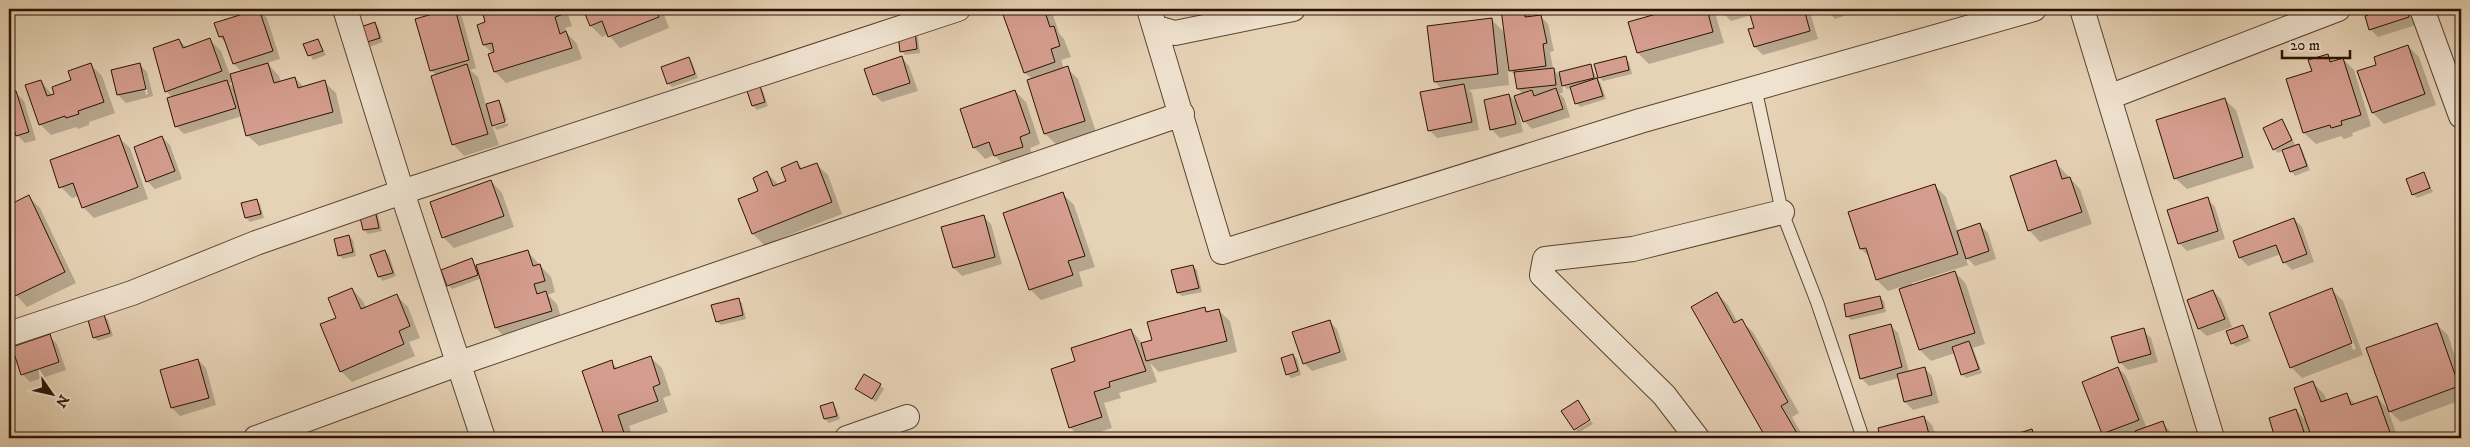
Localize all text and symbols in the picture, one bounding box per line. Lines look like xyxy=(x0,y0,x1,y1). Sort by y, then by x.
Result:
scale bar xyxy=(2282,28,2350,60)
text: 20 m xyxy=(2290,36,2320,55)
north arrow xyxy=(28,370,78,420)
text: N xyxy=(51,391,73,411)

